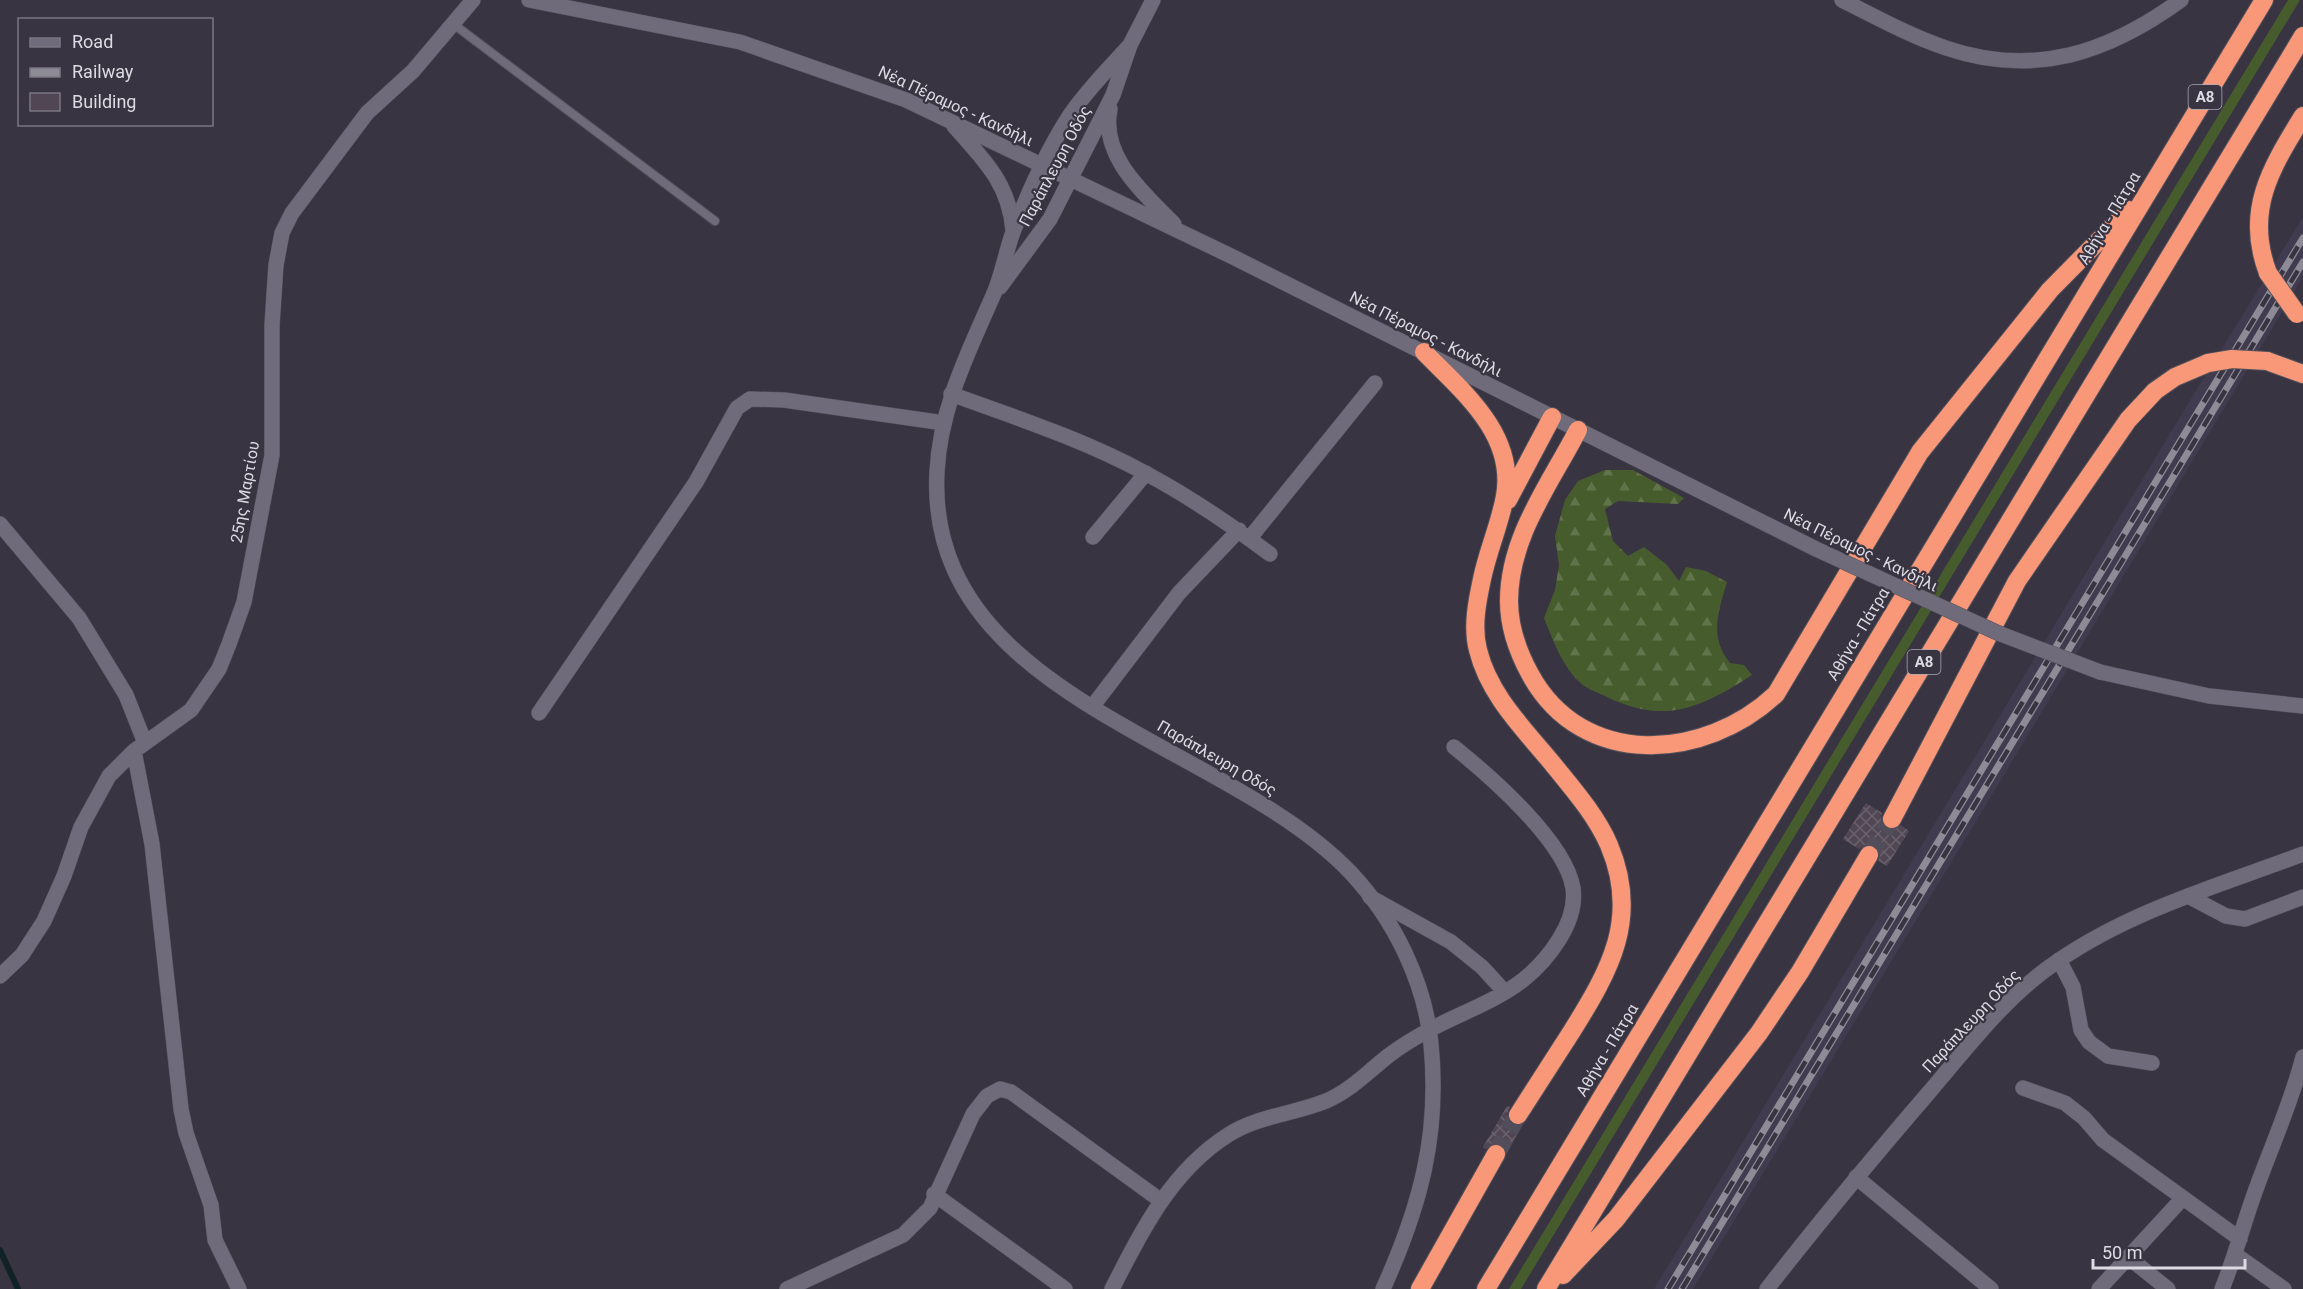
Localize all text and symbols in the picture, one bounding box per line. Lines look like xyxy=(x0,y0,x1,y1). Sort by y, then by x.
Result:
legend xyxy=(18,18,213,126)
text: Road xyxy=(72,31,113,52)
text: Railway xyxy=(72,61,134,82)
street label: Νέα Πέραμος - Κανδήλι xyxy=(875,62,1037,150)
road number: Α8 xyxy=(2188,85,2222,109)
text: Building xyxy=(72,91,136,112)
street label: Παράπλευρη Οδός xyxy=(1015,102,1095,230)
street label: Αθήνα - Πάτρα xyxy=(2074,168,2144,268)
street label: Νέα Πέραμος - Κανδήλι xyxy=(1346,287,1506,381)
street label: 25ης Μαρτίου xyxy=(227,440,263,544)
street label: Νέα Πέραμος - Κανδήλι xyxy=(1781,504,1941,596)
street label: Αθήνα - Πάτρα xyxy=(1823,584,1893,684)
road number: Α8 xyxy=(1908,650,1940,674)
street label: Παράπλευρη Οδός xyxy=(1154,716,1280,800)
street label: Παράπλευρη Οδός xyxy=(1918,965,2024,1077)
street label: Αθήνα - Πάτρα xyxy=(1572,1000,1642,1100)
scale bar xyxy=(2093,1232,2244,1270)
text: 50 m xyxy=(2102,1242,2142,1263)

